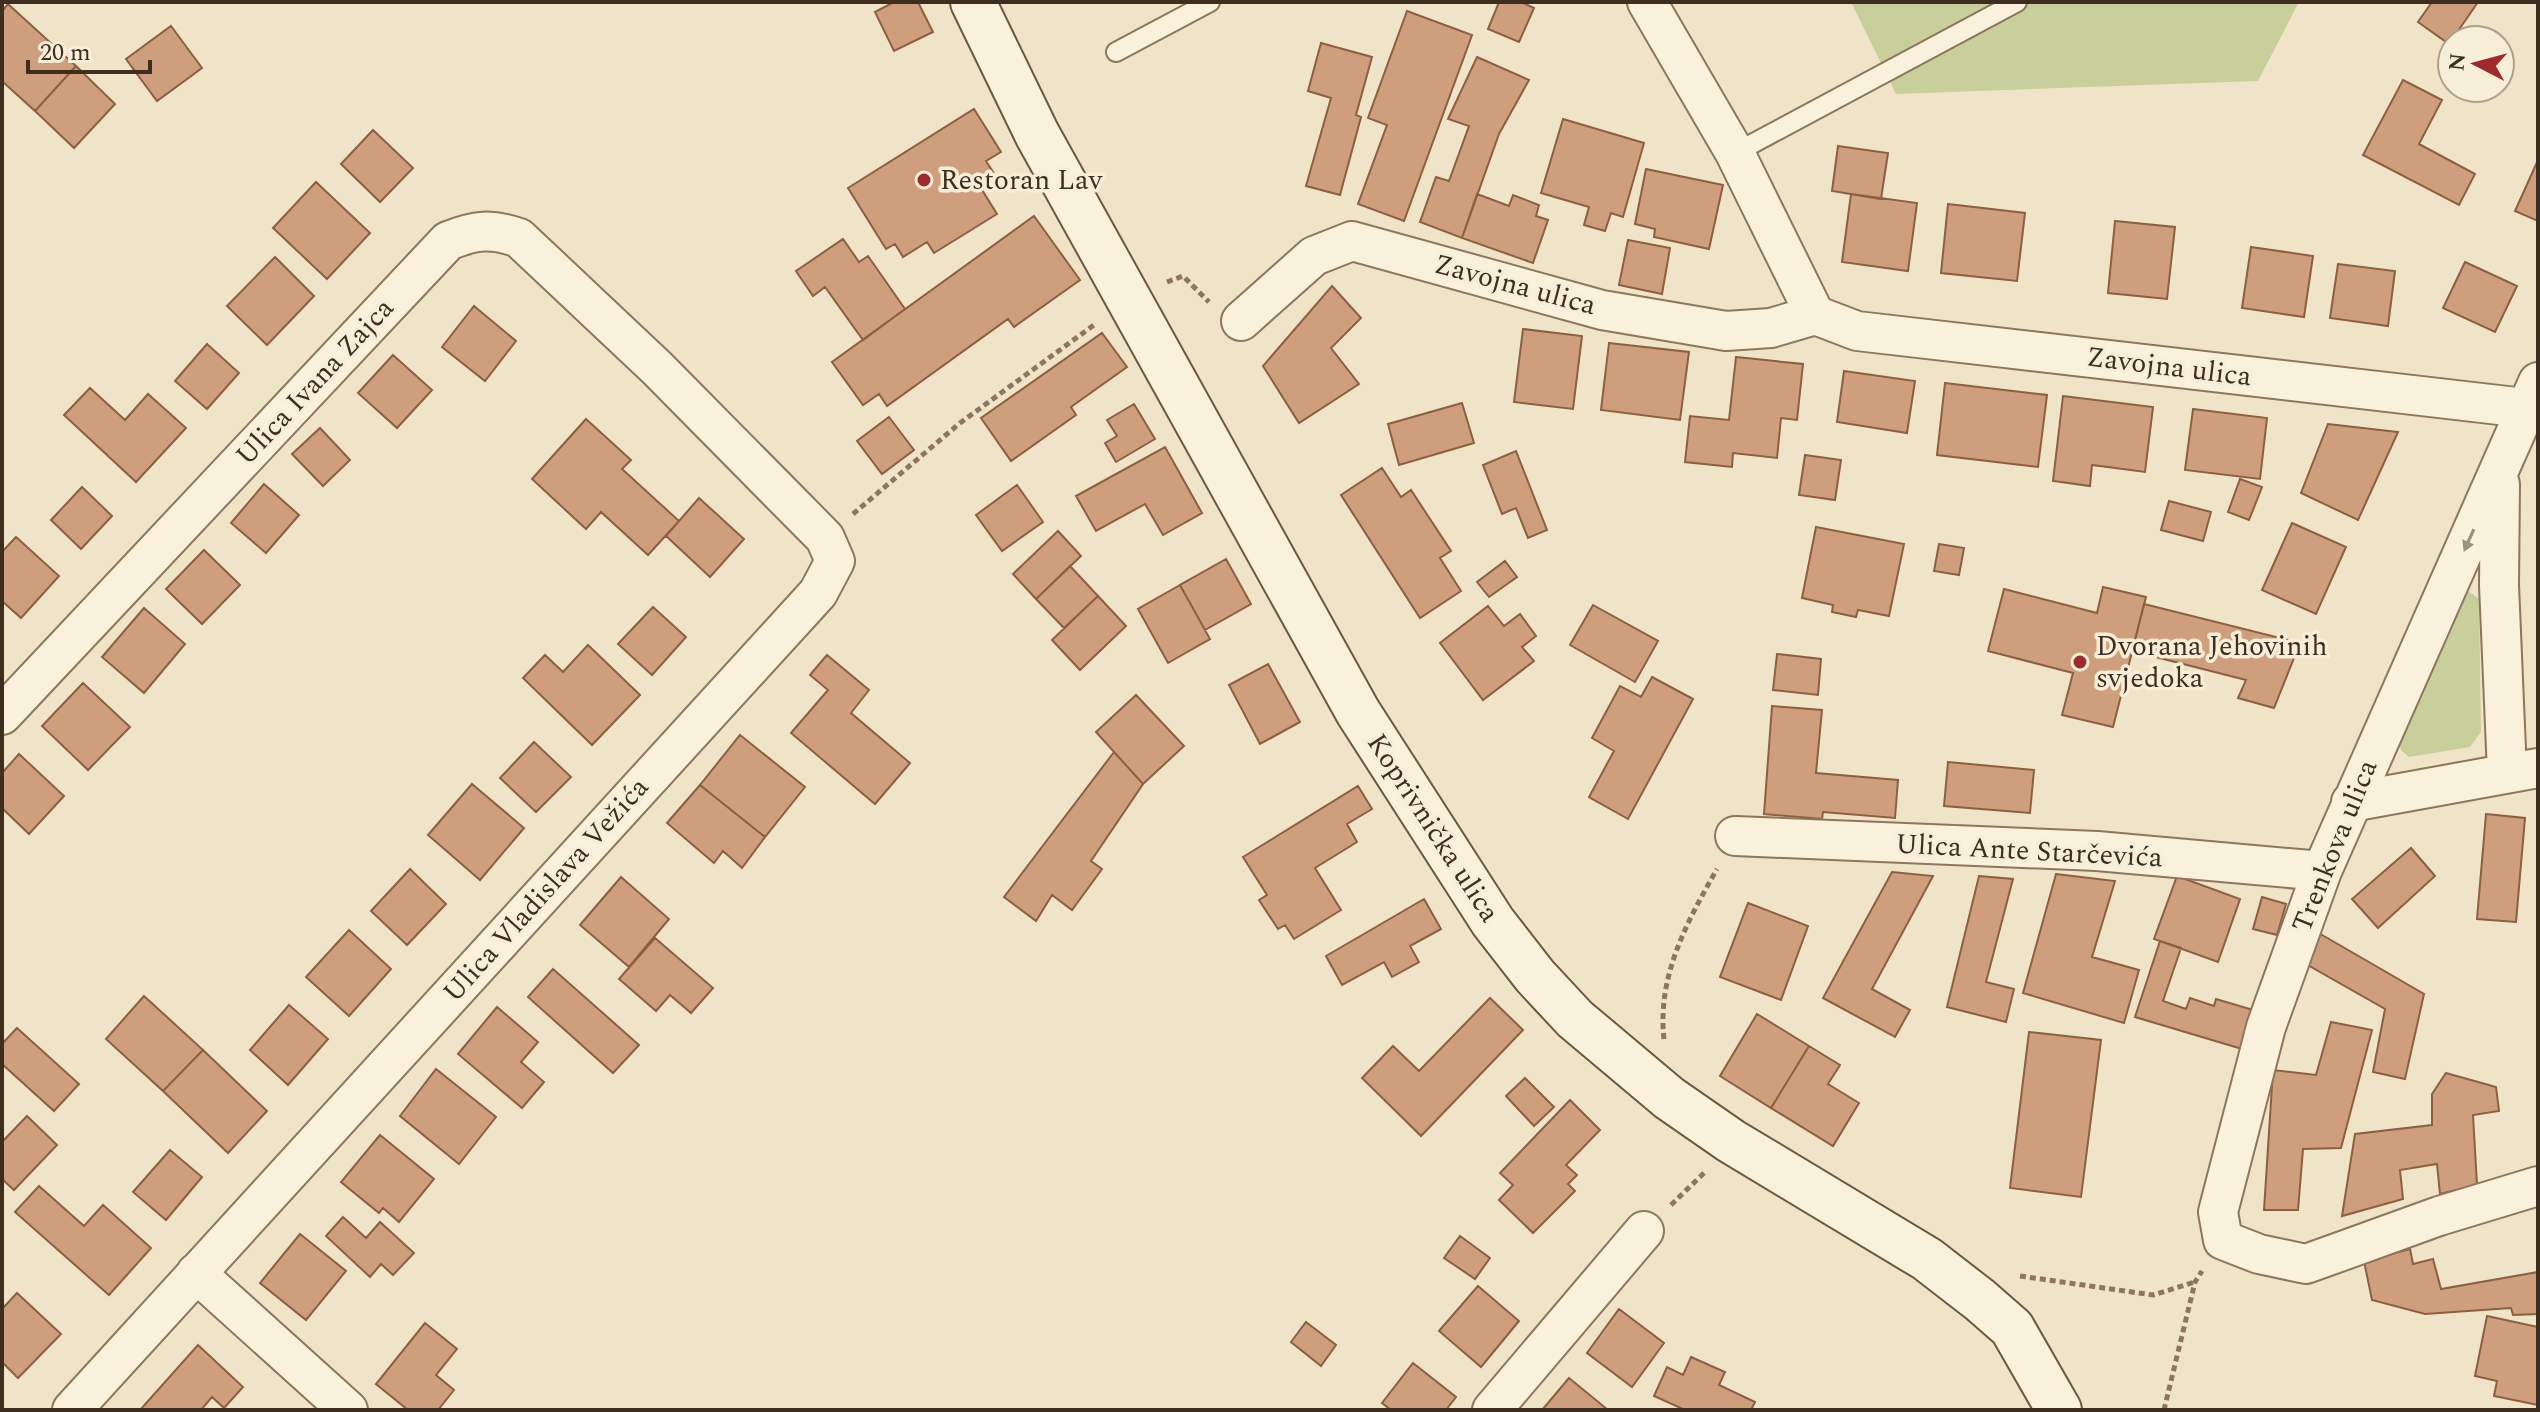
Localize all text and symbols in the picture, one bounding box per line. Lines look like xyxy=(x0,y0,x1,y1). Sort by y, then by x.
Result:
scale bar xyxy=(28,24,150,74)
north arrow xyxy=(2436,24,2516,104)
text: 20 m xyxy=(40,35,91,71)
text: N xyxy=(2440,51,2475,73)
place label: Restoran Lav xyxy=(940,159,1104,202)
marker: Restoran Lav xyxy=(915,171,933,189)
street label: Zavojna ulica xyxy=(1429,243,1601,327)
street label: Ulica Ivana Zajca xyxy=(226,288,405,476)
street label: Zavojna ulica xyxy=(2084,336,2254,398)
one-way arrow xyxy=(2462,528,2475,551)
place label: Dvorana Jehovinih svjedoka xyxy=(2096,625,2328,700)
marker: Dvorana Jehovinih svjedoka xyxy=(2071,653,2089,671)
street label: Koprivnička ulica xyxy=(1356,725,1511,931)
street label: Trenkova ulica xyxy=(2281,753,2389,939)
street label: Ulica Vladislava Vežića xyxy=(433,767,660,1012)
street label: Ulica Ante Starčevića xyxy=(1894,823,2164,879)

